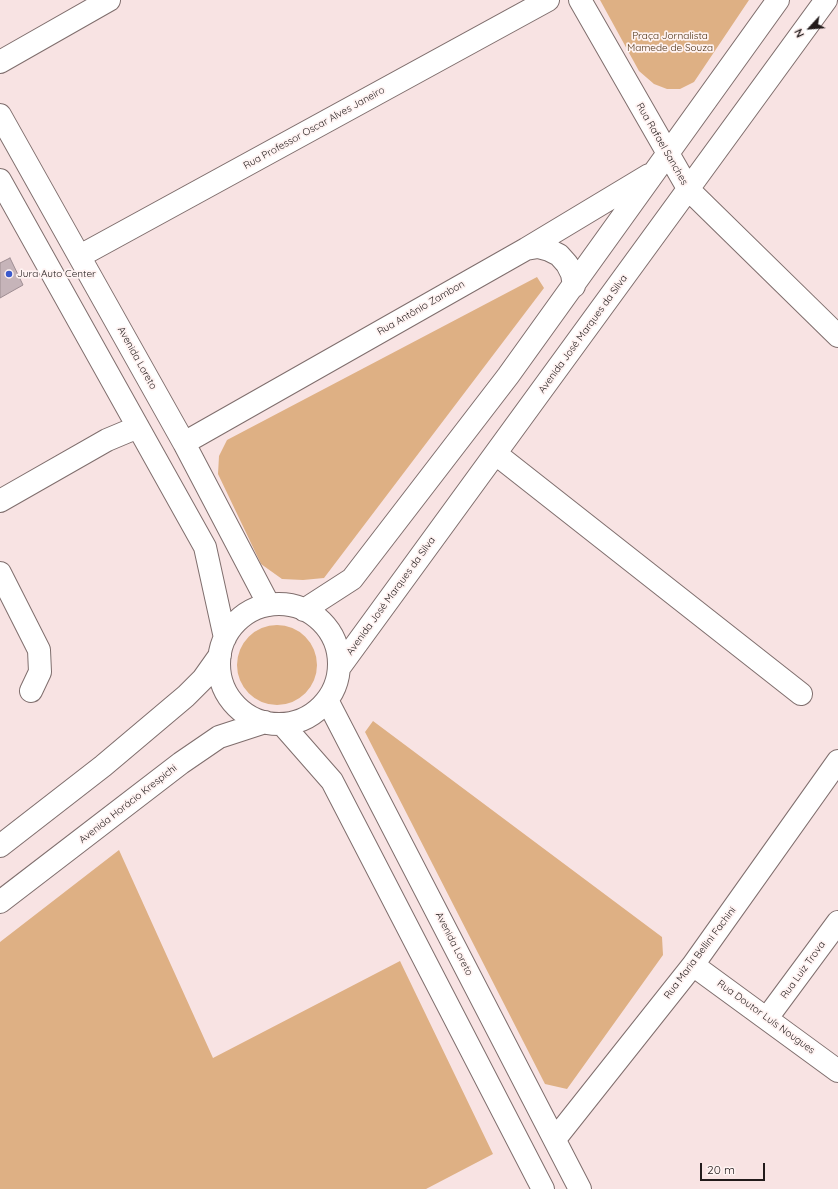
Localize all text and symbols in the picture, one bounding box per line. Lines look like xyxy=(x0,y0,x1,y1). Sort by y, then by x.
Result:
north arrow xyxy=(790,8,830,48)
text: N xyxy=(791,27,807,40)
park label: Praça Jornalista Mamede de Souza xyxy=(627,30,713,54)
street label: Rua Professor Oscar Alves Janeiro xyxy=(241,84,387,172)
street label: Rua Rafael Sanches xyxy=(634,101,690,187)
place label: Jura Auto Center xyxy=(17,268,96,280)
marker: Jura Auto Center xyxy=(4,269,14,279)
street label: Avenida José Marques da Silva xyxy=(536,272,630,396)
street label: Rua Antônio Zambon xyxy=(375,278,467,338)
street label: Avenida Loreto xyxy=(115,325,159,391)
street label: Avenida José Marques da Silva xyxy=(344,534,438,658)
street label: Avenida Horácio Krespichi xyxy=(77,762,179,846)
street label: Rua Maria Bellini Fachini xyxy=(661,905,739,1001)
street label: Avenida Loreto xyxy=(433,910,475,978)
street label: Rua Luiz Trova xyxy=(778,939,828,1001)
street label: Rua Doutor Luís Nougues xyxy=(715,978,817,1056)
scale bar xyxy=(702,1155,767,1181)
text: 20 m xyxy=(707,1162,735,1177)

